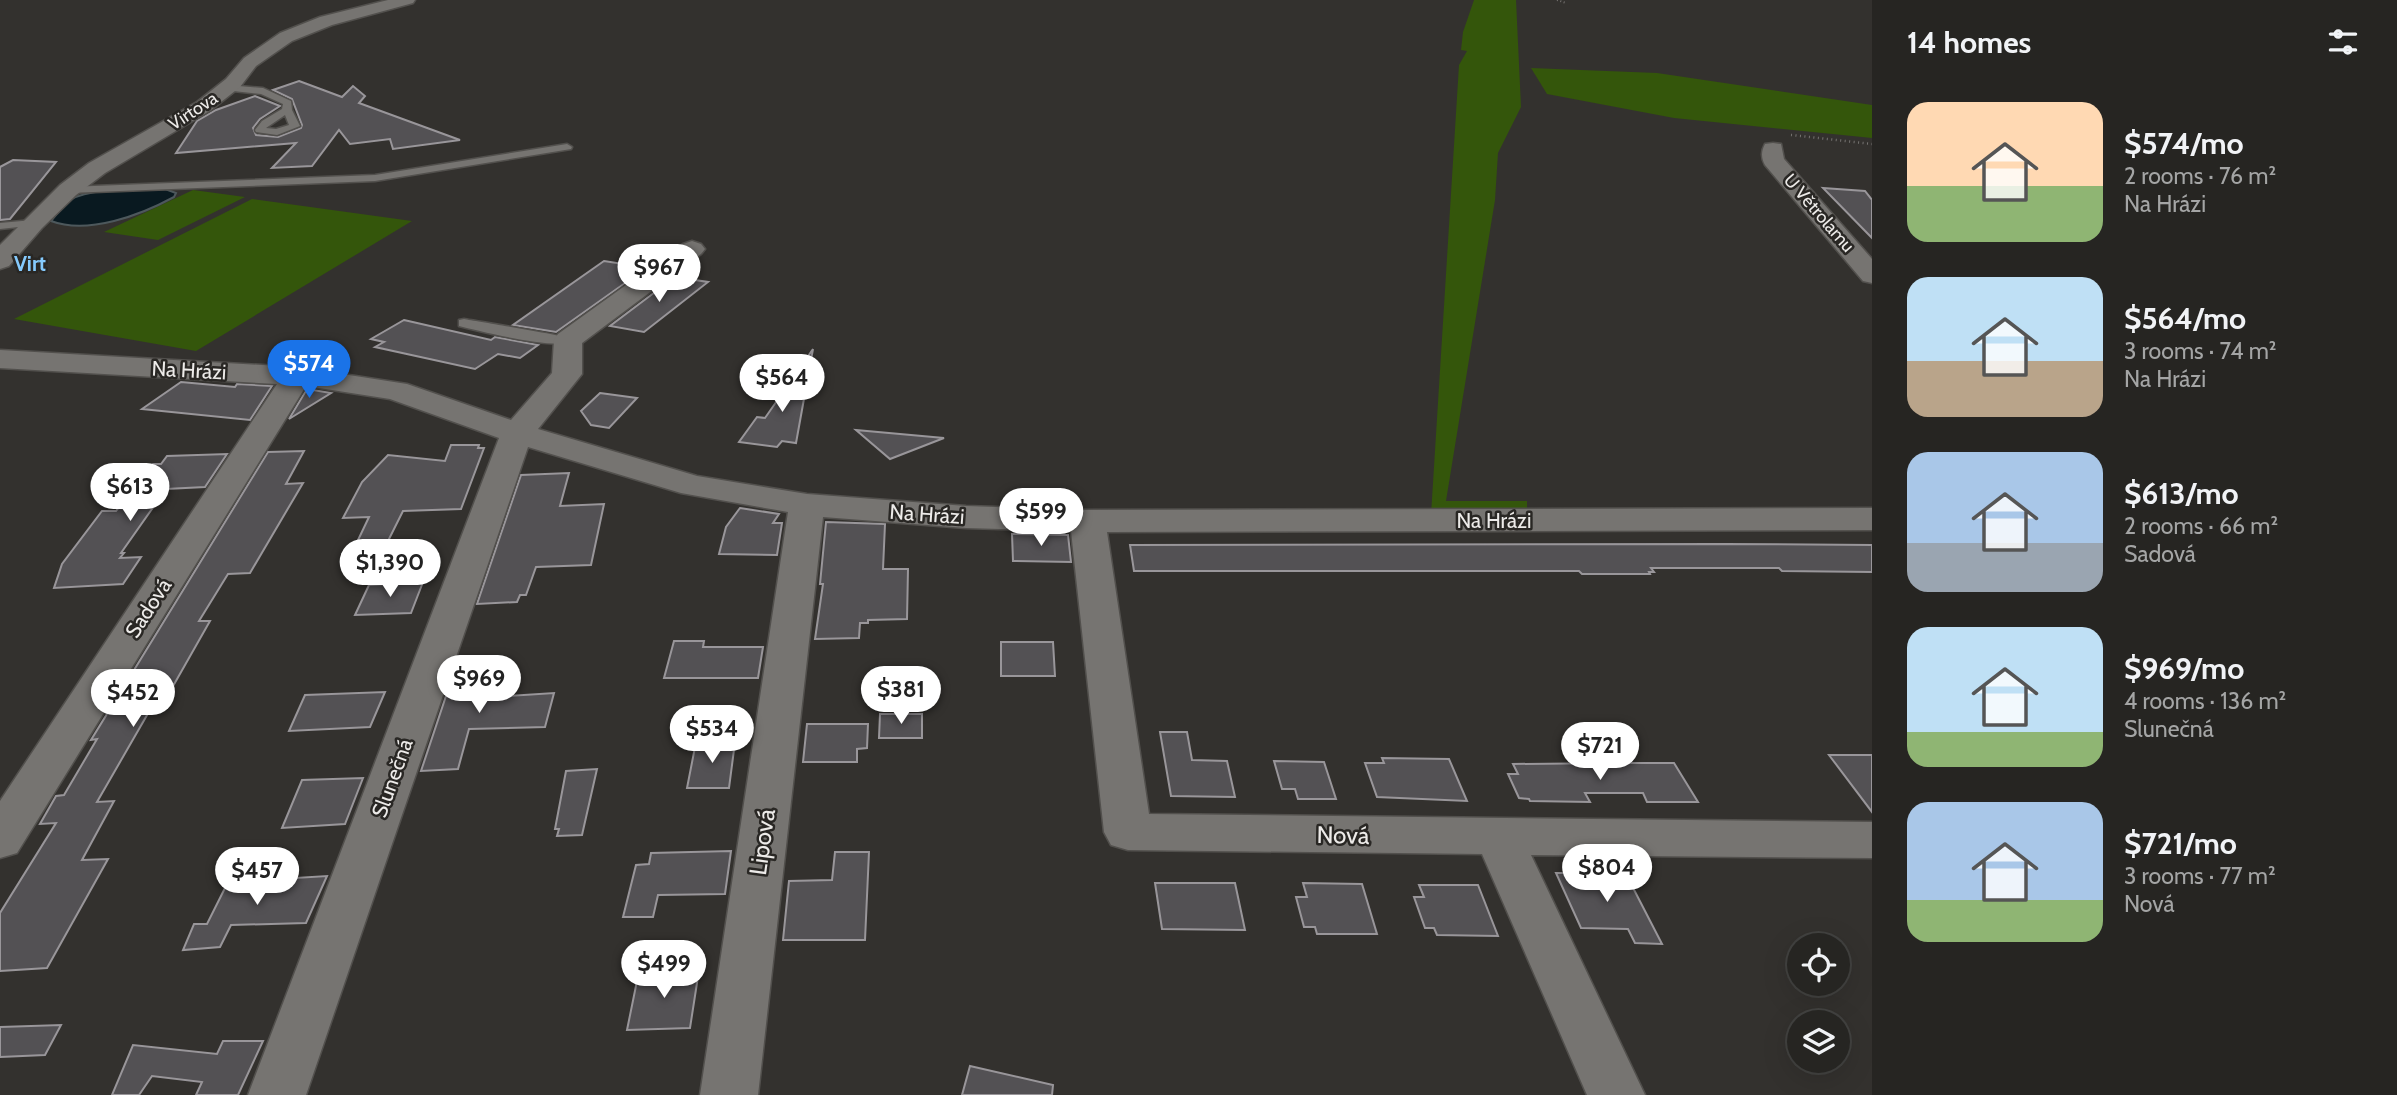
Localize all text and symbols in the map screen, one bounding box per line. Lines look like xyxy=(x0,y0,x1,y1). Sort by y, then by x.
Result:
icon: filters xyxy=(2324,23,2362,61)
text: 14 homes xyxy=(1907,24,2031,61)
street label: Virtova xyxy=(164,87,222,135)
text: $574/mo xyxy=(2124,125,2244,162)
icon: home xyxy=(1963,130,2047,214)
text: 2 rooms · 76 m² xyxy=(2124,162,2276,190)
street label: U Větrolamu xyxy=(1779,169,1859,257)
text: Na Hrázi xyxy=(2124,190,2206,218)
pin: $967 xyxy=(618,244,700,304)
district label: Virt xyxy=(14,251,46,276)
text: $967 xyxy=(634,253,684,281)
text: $564/mo xyxy=(2124,300,2246,337)
icon: home xyxy=(1963,305,2047,389)
text: 3 rooms · 74 m² xyxy=(2124,337,2276,365)
pin: $574 xyxy=(268,340,350,400)
text: $574 xyxy=(284,349,334,377)
pin: $564 xyxy=(741,354,823,414)
street label: Na Hrázi xyxy=(151,356,227,384)
text: $564 xyxy=(756,363,808,391)
text: Na Hrázi xyxy=(2124,365,2206,393)
pin: $613 xyxy=(89,463,171,523)
text: $613 xyxy=(106,472,154,500)
text: $613/mo xyxy=(2124,475,2239,512)
icon: home xyxy=(1963,480,2047,564)
pin: $599 xyxy=(1000,489,1082,548)
text: $599 xyxy=(1015,497,1067,525)
street label: Na Hrázi xyxy=(889,499,965,529)
street label: Na Hrázi xyxy=(1457,508,1531,533)
text: 2 rooms · 66 m² xyxy=(2124,512,2278,540)
pin: $1,390 xyxy=(333,540,447,599)
text: Sadová xyxy=(2124,540,2196,568)
text: $1,390 xyxy=(356,548,424,576)
street label: Sadová xyxy=(120,574,176,642)
text: $969/mo xyxy=(2124,650,2244,687)
icon: home xyxy=(1963,655,2047,739)
pin: $969 xyxy=(438,656,520,715)
text: $969 xyxy=(453,664,505,692)
pin: $381 xyxy=(860,666,942,726)
pin: $452 xyxy=(92,670,174,729)
text: $381 xyxy=(877,675,925,703)
text: $452 xyxy=(107,678,159,706)
text: 4 rooms · 136 m² xyxy=(2124,687,2286,715)
pin: $534 xyxy=(671,706,753,765)
text: $534 xyxy=(686,714,738,742)
text: Slunečná xyxy=(2124,715,2214,743)
pin: $721 xyxy=(1559,722,1641,782)
text: $721 xyxy=(1577,731,1623,759)
street label: Slunečná xyxy=(366,735,418,821)
street label: Lipová xyxy=(743,807,781,877)
street label: Nová xyxy=(1316,820,1370,850)
text: $721/mo xyxy=(2124,825,2237,862)
icon: home xyxy=(1963,830,2047,914)
pin: $804 xyxy=(1566,844,1648,904)
pin: $457 xyxy=(216,848,298,907)
text: $804 xyxy=(1578,853,1636,881)
text: $457 xyxy=(231,856,283,884)
text: 3 rooms · 77 m² xyxy=(2124,862,2276,890)
text: Nová xyxy=(2124,890,2175,918)
map controls xyxy=(1787,933,1850,1073)
button: locate xyxy=(1787,933,1850,996)
pin: $499 xyxy=(623,940,705,1000)
text: $499 xyxy=(637,949,691,977)
button: layers xyxy=(1787,1010,1850,1073)

